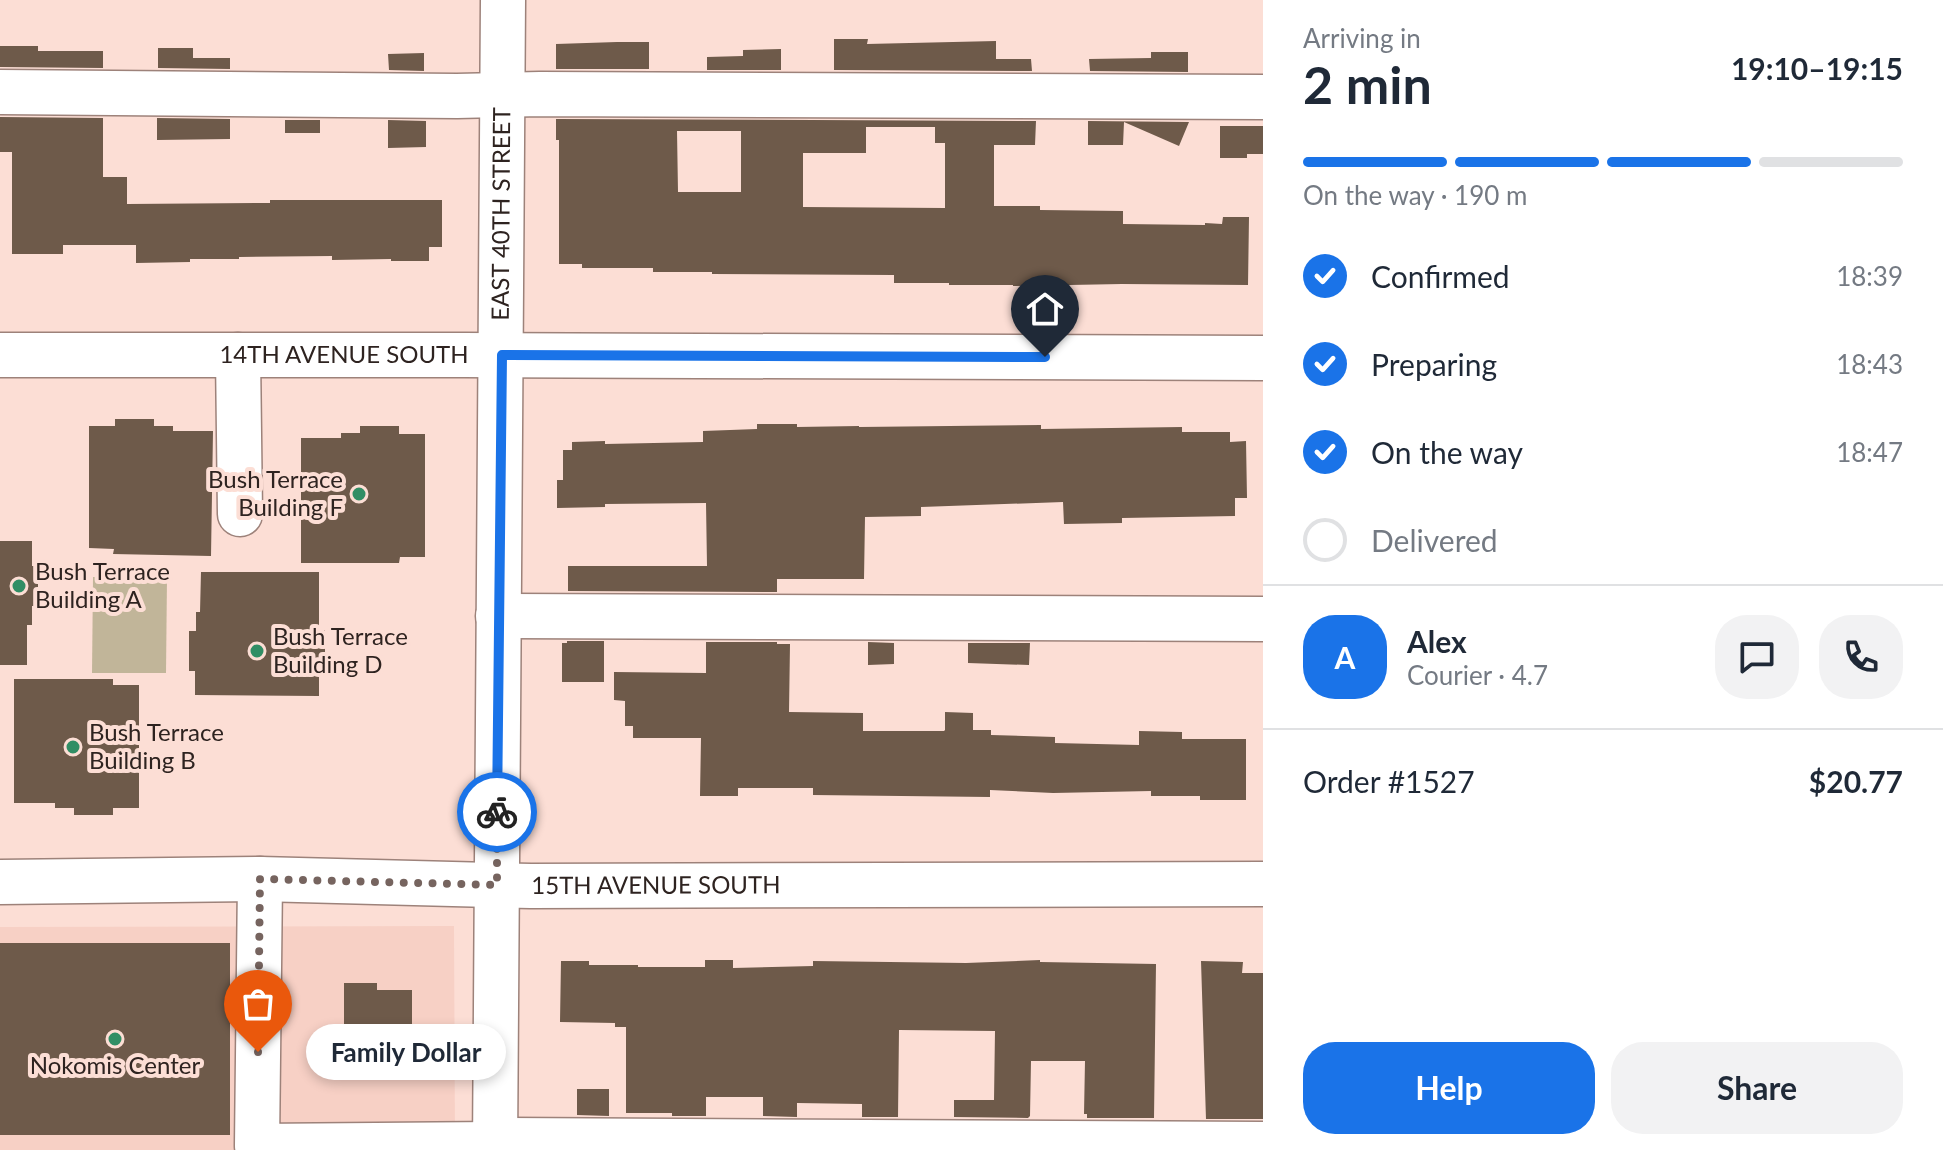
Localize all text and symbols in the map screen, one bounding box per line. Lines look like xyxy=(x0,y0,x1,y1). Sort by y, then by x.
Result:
text: Arriving in xyxy=(1303,22,1421,54)
text: 19:10–19:15 xyxy=(1731,50,1903,86)
text: 2 min xyxy=(1303,53,1432,115)
street label: EAST 40TH STREET xyxy=(485,107,515,321)
text: On the way · 190 m xyxy=(1303,179,1527,211)
icon: check xyxy=(1303,254,1347,298)
text: Confirmed xyxy=(1371,258,1510,294)
text: 18:39 xyxy=(1836,260,1903,292)
pin xyxy=(1011,275,1079,357)
icon: home xyxy=(1023,287,1067,331)
street label: 14TH AVENUE SOUTH xyxy=(219,339,469,368)
icon: check xyxy=(1303,342,1347,386)
text: Preparing xyxy=(1371,346,1497,382)
text: 18:43 xyxy=(1836,348,1903,380)
icon: check xyxy=(1303,430,1347,474)
text: On the way xyxy=(1371,434,1523,470)
text: 18:47 xyxy=(1836,436,1903,468)
place label: Bush Terrace Building F xyxy=(208,464,343,521)
marker: Bush Terrace Building F xyxy=(350,485,368,503)
text: Delivered xyxy=(1371,522,1498,558)
place label: Bush Terrace Building A xyxy=(35,556,170,613)
marker: Bush Terrace Building A xyxy=(10,577,28,595)
button: chat xyxy=(1715,615,1799,699)
button: phone xyxy=(1819,615,1903,699)
place label: Bush Terrace Building D xyxy=(273,621,408,678)
text: Alex xyxy=(1407,623,1467,659)
text: A xyxy=(1335,639,1355,675)
marker: Bush Terrace Building D xyxy=(248,642,266,660)
text: Courier · 4.7 xyxy=(1407,659,1548,691)
place label: Bush Terrace Building B xyxy=(89,717,224,774)
marker: Bush Terrace Building B xyxy=(64,738,82,756)
text: Order #1527 xyxy=(1303,763,1475,799)
text: $20.77 xyxy=(1809,763,1903,799)
courier xyxy=(457,772,537,852)
icon: bike xyxy=(475,790,519,834)
street label: 15TH AVENUE SOUTH xyxy=(531,869,781,899)
pin xyxy=(224,970,292,1052)
icon: bag xyxy=(236,982,280,1026)
callout: Family Dollar xyxy=(306,1024,506,1080)
marker: Nokomis Center xyxy=(106,1030,124,1048)
text: Family Dollar xyxy=(331,1036,481,1068)
button: Help xyxy=(1303,1042,1595,1134)
button: Share xyxy=(1611,1042,1903,1134)
place label: Nokomis Center xyxy=(30,1050,200,1079)

